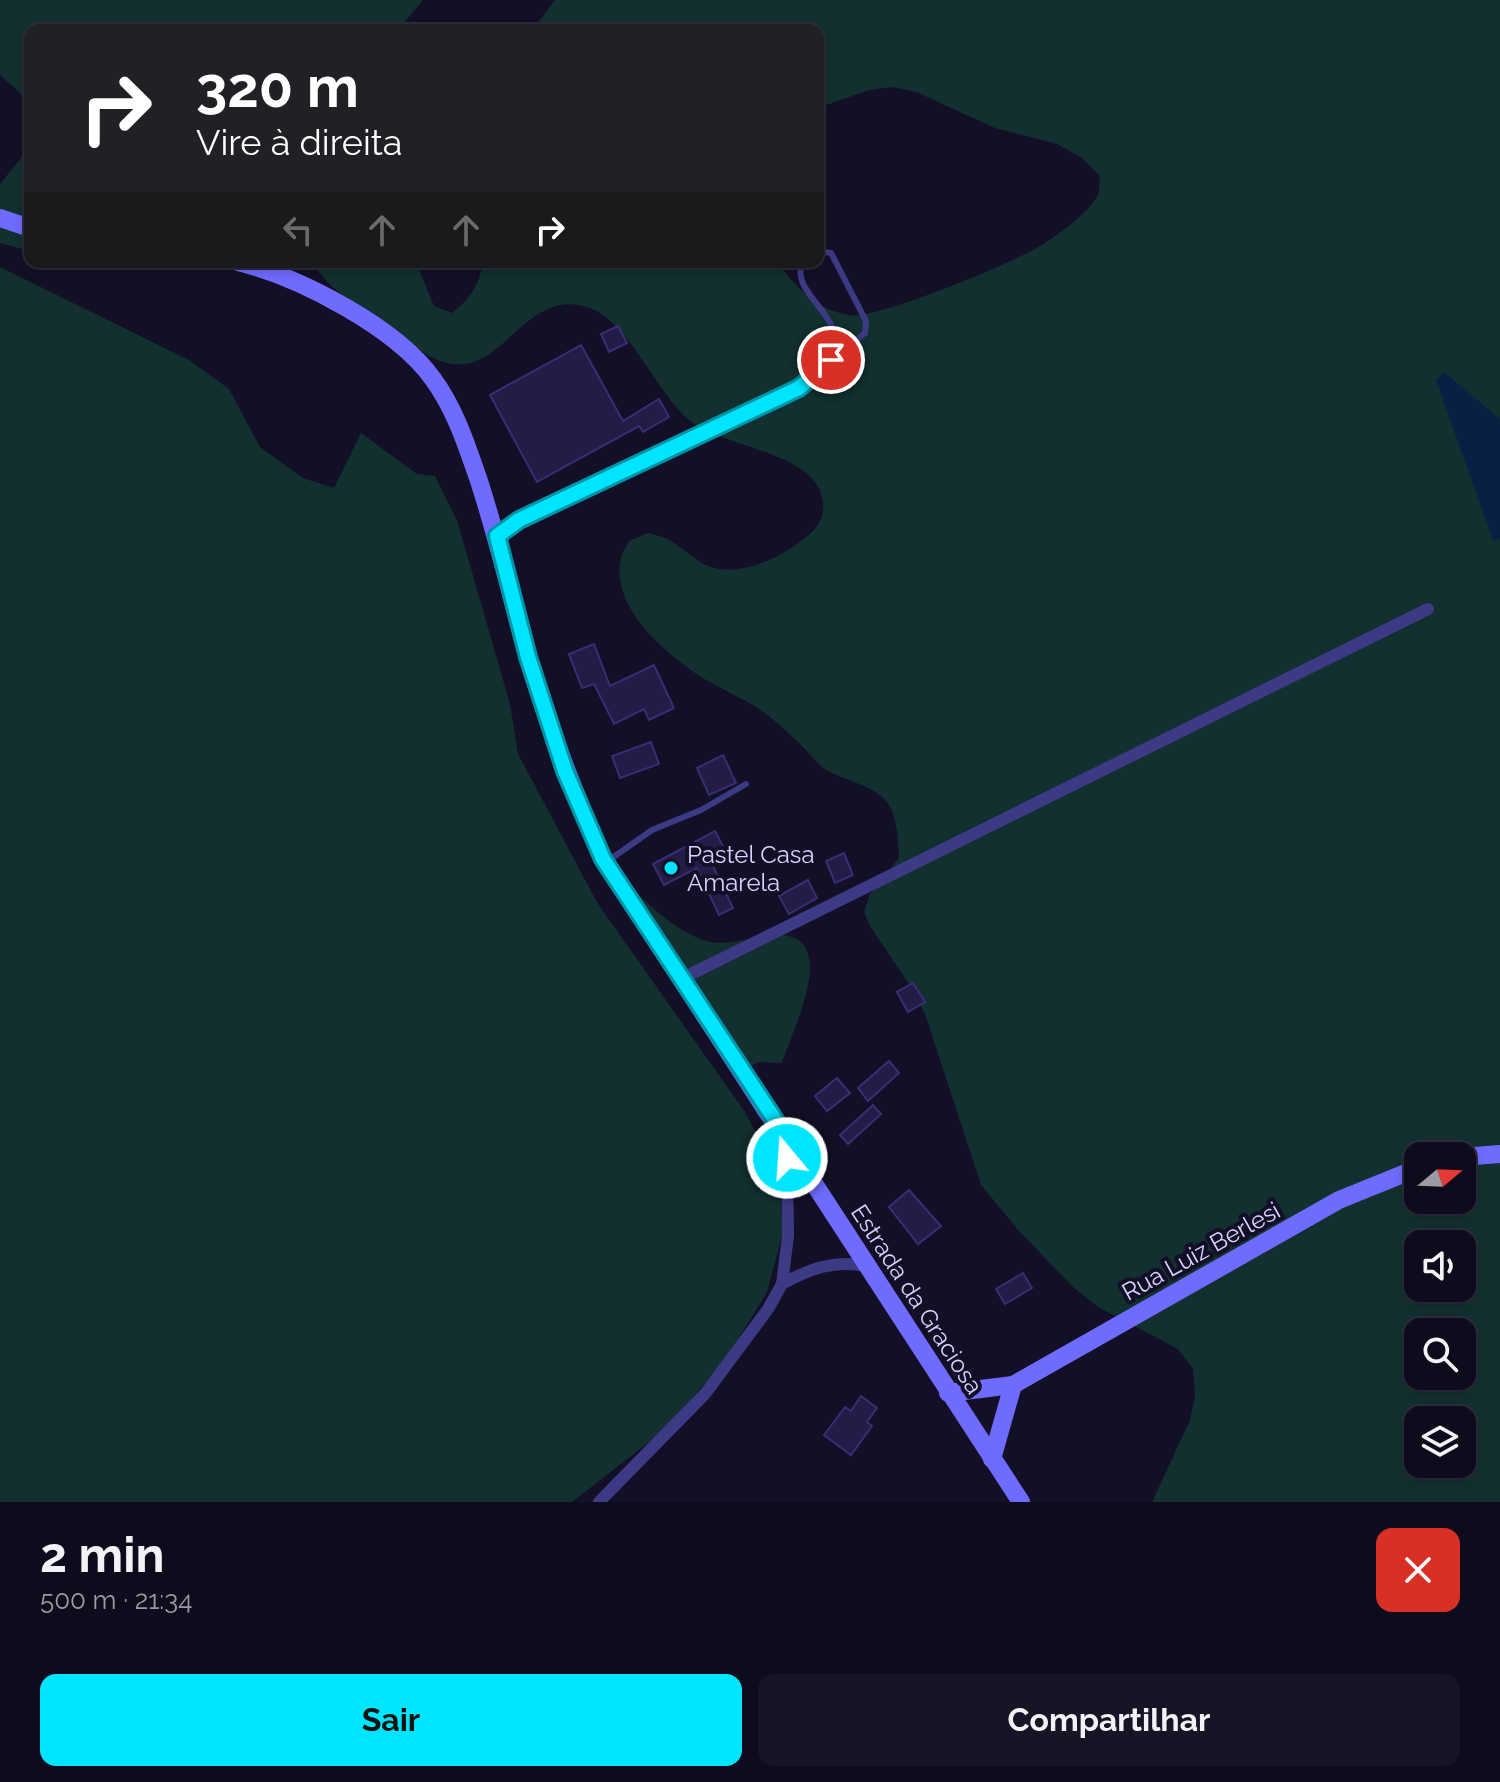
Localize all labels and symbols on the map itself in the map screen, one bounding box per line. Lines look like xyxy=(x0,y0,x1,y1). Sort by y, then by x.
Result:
pin xyxy=(797,326,865,394)
place label: Pastel Casa Amarela xyxy=(687,840,815,897)
marker: Pastel Casa Amarela xyxy=(662,859,680,877)
position arrow xyxy=(745,1116,829,1200)
north arrow xyxy=(1404,1142,1476,1214)
street label: Rua Luiz Berlesi xyxy=(1117,1196,1285,1306)
street label: Estrada da Graciosa xyxy=(845,1199,989,1399)

